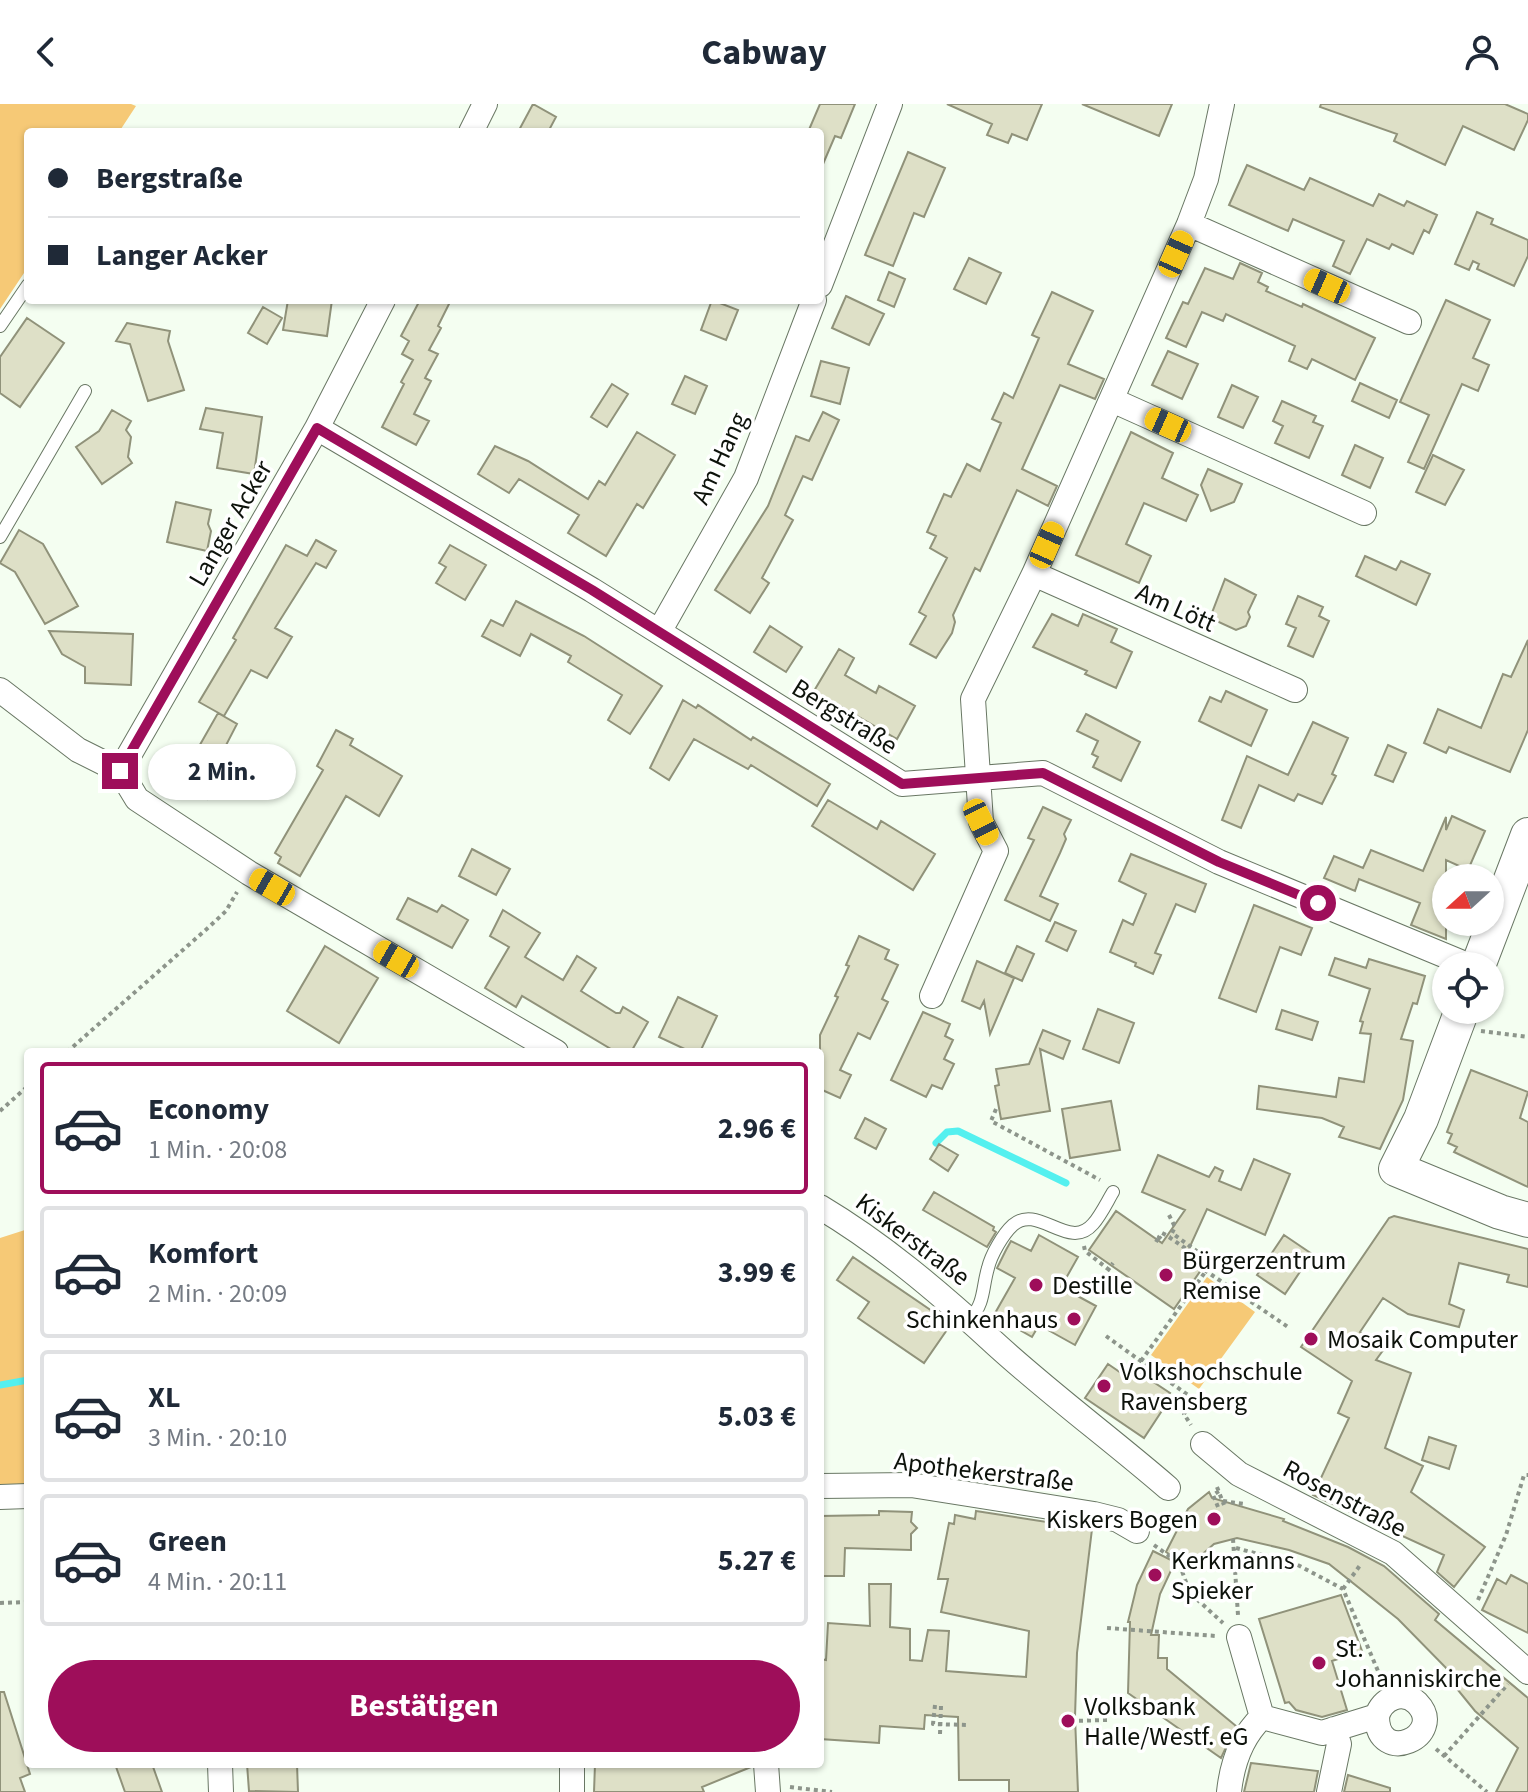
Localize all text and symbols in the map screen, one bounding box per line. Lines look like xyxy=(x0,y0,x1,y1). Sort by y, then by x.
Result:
text: Cabway xyxy=(701,27,827,78)
icon: back xyxy=(24,30,68,74)
icon: person xyxy=(1460,30,1504,74)
text: Bergstraße xyxy=(96,157,243,200)
car xyxy=(1155,227,1197,281)
text: Langer Acker xyxy=(96,234,268,277)
car xyxy=(1300,265,1354,307)
car xyxy=(1141,404,1195,446)
street label: Am Hang xyxy=(682,406,757,511)
street label: Langer Acker xyxy=(179,452,282,593)
car xyxy=(1026,518,1068,572)
street label: Am Lött xyxy=(1130,573,1222,642)
street label: Bergstraße xyxy=(785,669,905,764)
callout: 2 Min. xyxy=(148,743,296,799)
route end xyxy=(102,753,138,789)
text: 2 Min. xyxy=(188,753,256,790)
car xyxy=(960,795,1002,849)
north arrow xyxy=(1432,864,1504,936)
map controls xyxy=(1432,864,1504,1024)
car xyxy=(245,865,299,909)
route start xyxy=(1300,885,1336,921)
car xyxy=(369,937,423,981)
button: locate xyxy=(1432,952,1504,1024)
text: Economy xyxy=(148,1088,269,1131)
icon: car xyxy=(52,1092,124,1164)
text: 2.96 € xyxy=(718,1107,796,1150)
text: 1 Min. · 20:08 xyxy=(148,1131,287,1168)
street label: Kiskerstraße xyxy=(848,1184,978,1295)
text: Komfort xyxy=(148,1232,258,1275)
icon: car xyxy=(52,1236,124,1308)
place label: Bürgerzentrum Remise xyxy=(1182,1242,1346,1309)
text: 3.99 € xyxy=(718,1251,796,1294)
marker: Bürgerzentrum Remise xyxy=(1157,1266,1175,1284)
place label: Destille xyxy=(1052,1267,1133,1304)
text: 2 Min. · 20:09 xyxy=(148,1275,287,1312)
marker: Destille xyxy=(1027,1276,1045,1294)
place label: Schinkenhaus xyxy=(906,1301,1058,1338)
marker: Schinkenhaus xyxy=(1065,1310,1083,1328)
place label: Mosaik Computer xyxy=(1327,1321,1519,1358)
marker: Mosaik Computer xyxy=(1302,1330,1320,1348)
place label: Volkshochschule Ravensberg xyxy=(1120,1353,1302,1420)
text: XL xyxy=(148,1376,181,1419)
marker: Volkshochschule Ravensberg xyxy=(1095,1377,1113,1395)
icon: car xyxy=(52,1380,124,1452)
text: 5.03 € xyxy=(718,1395,796,1438)
text: 3 Min. · 20:10 xyxy=(148,1419,287,1456)
street label: Apothekerstraße xyxy=(892,1442,1076,1501)
street label: Rosenstraße xyxy=(1276,1450,1413,1546)
place label: Kiskers Bogen xyxy=(1046,1501,1198,1538)
marker: Kiskers Bogen xyxy=(1205,1510,1223,1528)
text: Green xyxy=(148,1520,227,1563)
icon: car xyxy=(52,1524,124,1596)
text: 5.27 € xyxy=(718,1539,796,1582)
place label: Kerkmanns Spieker xyxy=(1171,1542,1295,1609)
text: 4 Min. · 20:11 xyxy=(148,1563,287,1600)
marker: Kerkmanns Spieker xyxy=(1146,1566,1164,1584)
place label: St. Johanniskirche xyxy=(1335,1630,1501,1697)
marker: St. Johanniskirche xyxy=(1310,1654,1328,1672)
button: Bestätigen xyxy=(48,1660,800,1752)
place label: Volksbank Halle/Westf. eG xyxy=(1084,1688,1249,1755)
marker: Volksbank Halle/Westf. eG xyxy=(1059,1712,1077,1730)

